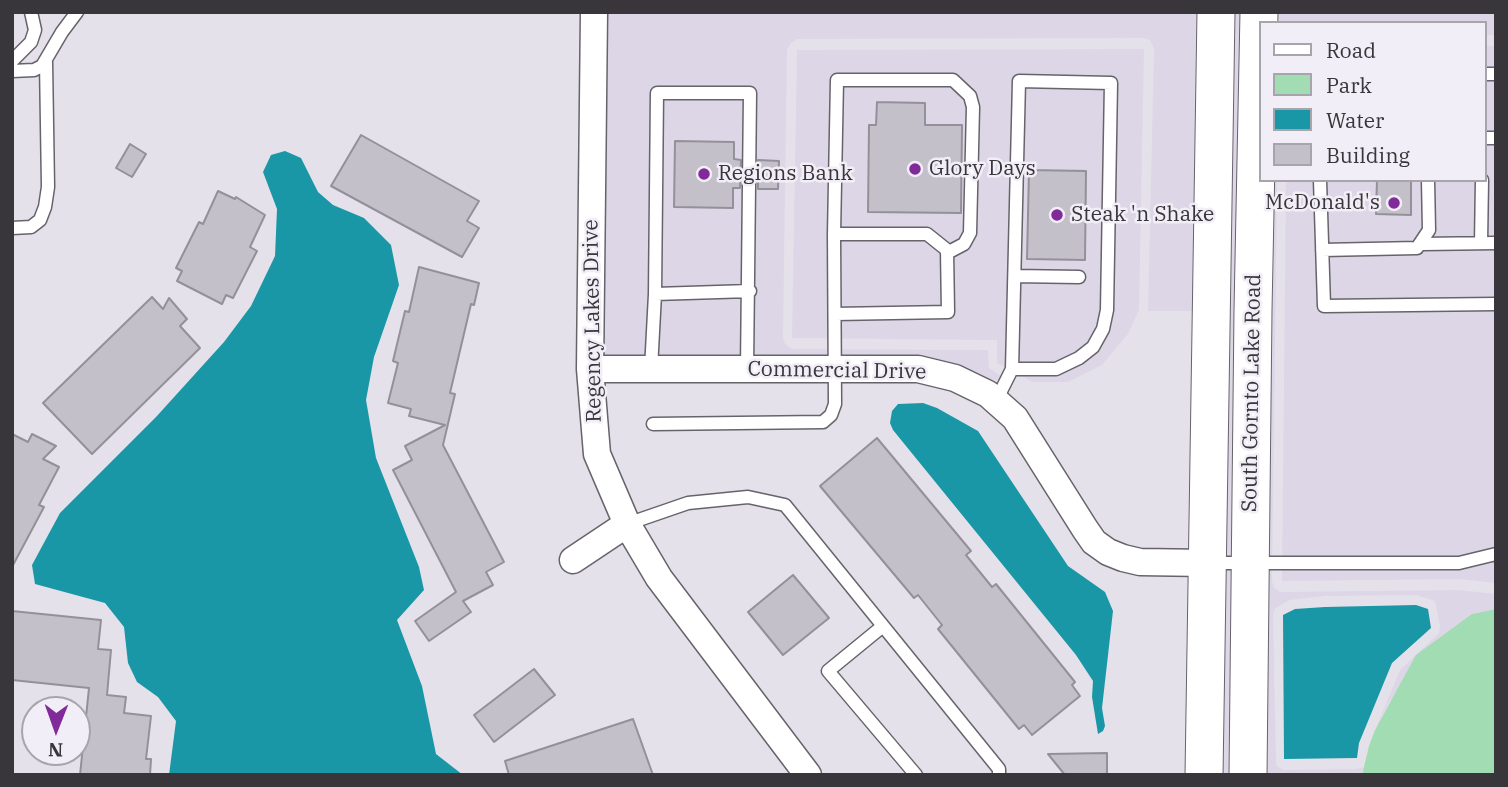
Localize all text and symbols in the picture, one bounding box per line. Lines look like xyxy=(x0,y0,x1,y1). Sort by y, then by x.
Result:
legend xyxy=(1260,21,1487,182)
text: Road xyxy=(1326,36,1376,64)
text: Park xyxy=(1326,71,1372,99)
text: Water xyxy=(1326,106,1384,134)
text: Building xyxy=(1326,141,1410,169)
place label: Glory Days xyxy=(929,156,1036,182)
place label: Regions Bank xyxy=(718,161,853,187)
marker: Glory Days xyxy=(907,161,923,177)
marker: Regions Bank xyxy=(696,166,712,182)
place label: McDonald's xyxy=(1265,190,1380,216)
marker: McDonald's xyxy=(1386,195,1402,211)
place label: Steak 'n Shake xyxy=(1071,202,1214,228)
marker: Steak 'n Shake xyxy=(1049,207,1065,223)
street label: Regency Lakes Drive xyxy=(579,219,607,423)
street label: South Gornto Lake Road xyxy=(1237,274,1267,512)
street label: Commercial Drive xyxy=(747,357,927,385)
north arrow xyxy=(21,696,91,766)
text: N xyxy=(48,738,63,762)

